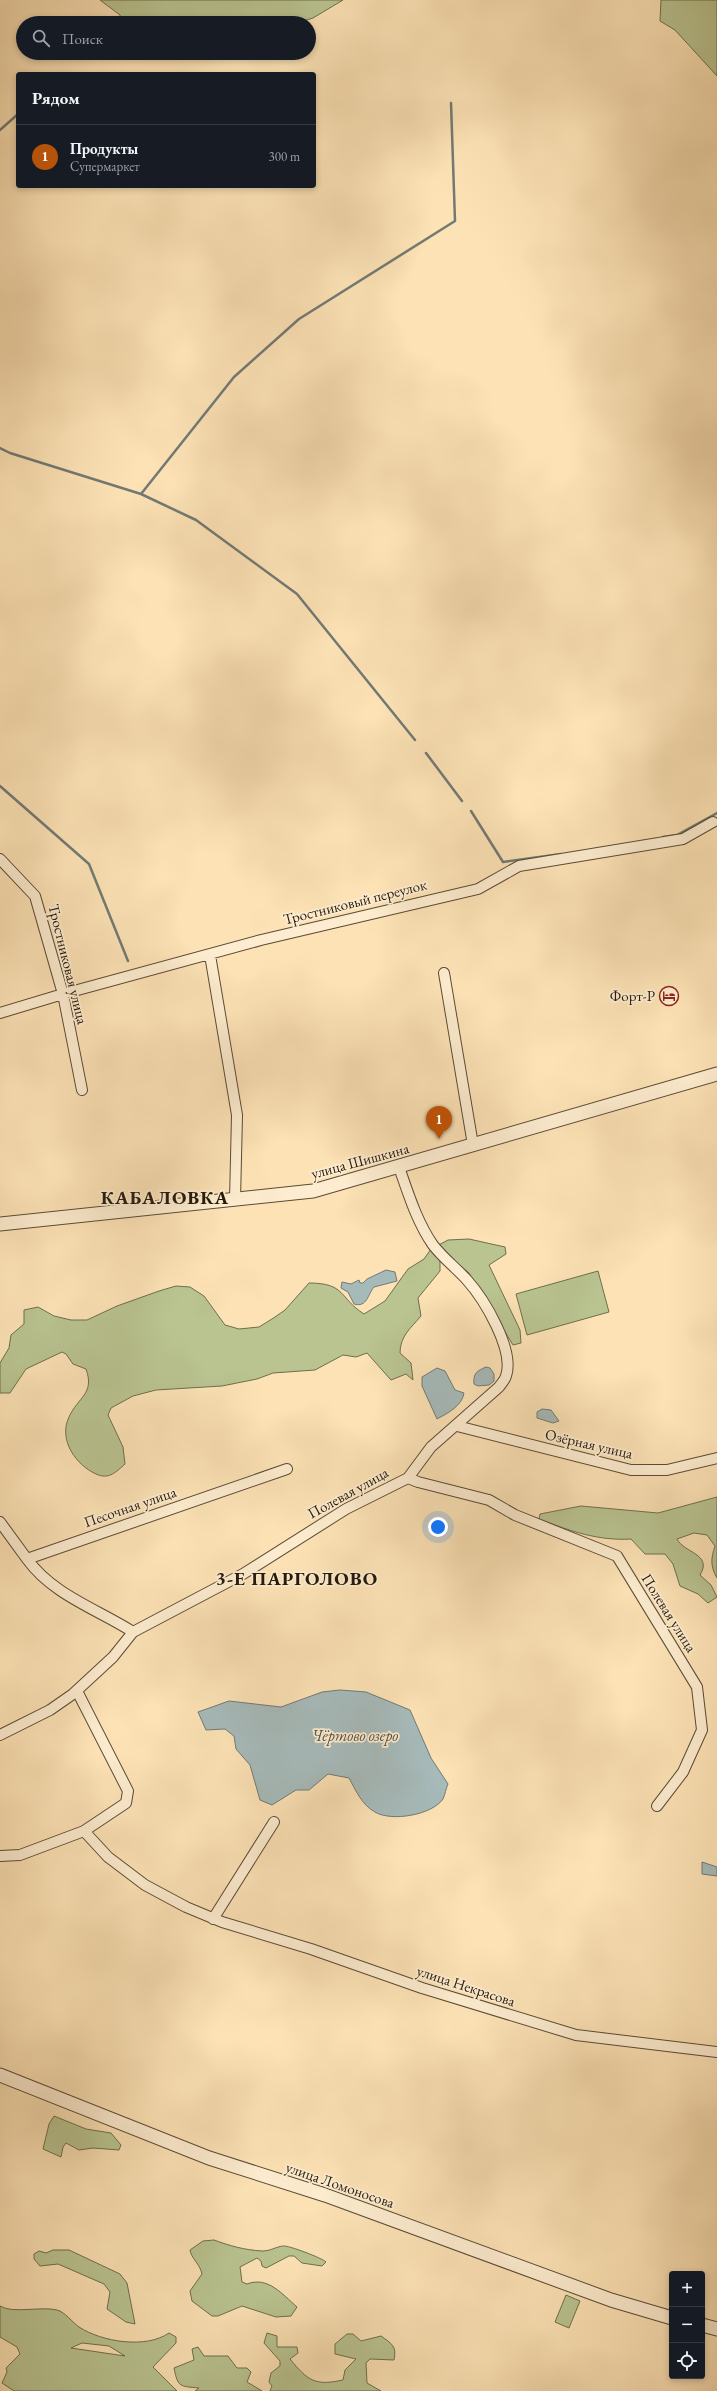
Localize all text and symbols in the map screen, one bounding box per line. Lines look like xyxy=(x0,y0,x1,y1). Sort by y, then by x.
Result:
search box xyxy=(16,16,316,60)
icon: search xyxy=(30,27,52,49)
text: Поиск xyxy=(62,29,103,48)
text: Рядом xyxy=(32,87,80,109)
text: Продукты xyxy=(70,139,138,158)
text: 1 xyxy=(42,148,48,165)
text: 300 m xyxy=(269,148,300,165)
text: Супермаркет xyxy=(70,158,140,175)
street label: Тростниковый переулок xyxy=(281,874,429,929)
street label: Тростниковая улица xyxy=(44,902,93,1026)
hotel icon: Форт-Р xyxy=(658,985,680,1007)
place label: Форт-Р xyxy=(610,986,655,1005)
pin: 1 xyxy=(426,1106,452,1139)
street label: улица Шишкина xyxy=(309,1138,411,1183)
district label: КАБАЛОВКА xyxy=(101,1185,229,1210)
street label: Озёрная улица xyxy=(543,1424,635,1463)
street label: Полевая улица xyxy=(304,1463,392,1523)
street label: Песочная улица xyxy=(81,1482,179,1531)
your location xyxy=(428,1517,448,1537)
district label: 3-Е ПАРГОЛОВО xyxy=(216,1566,378,1591)
street label: Полевая улица xyxy=(638,1570,701,1656)
water label: Чёртово озеро xyxy=(312,1725,398,1746)
street label: улица Некрасова xyxy=(415,1961,518,2010)
street label: улица Ломоносова xyxy=(283,2157,397,2212)
map controls xyxy=(669,2271,705,2379)
button: + xyxy=(669,2271,705,2307)
button: − xyxy=(669,2307,705,2343)
button: locate xyxy=(669,2343,705,2379)

